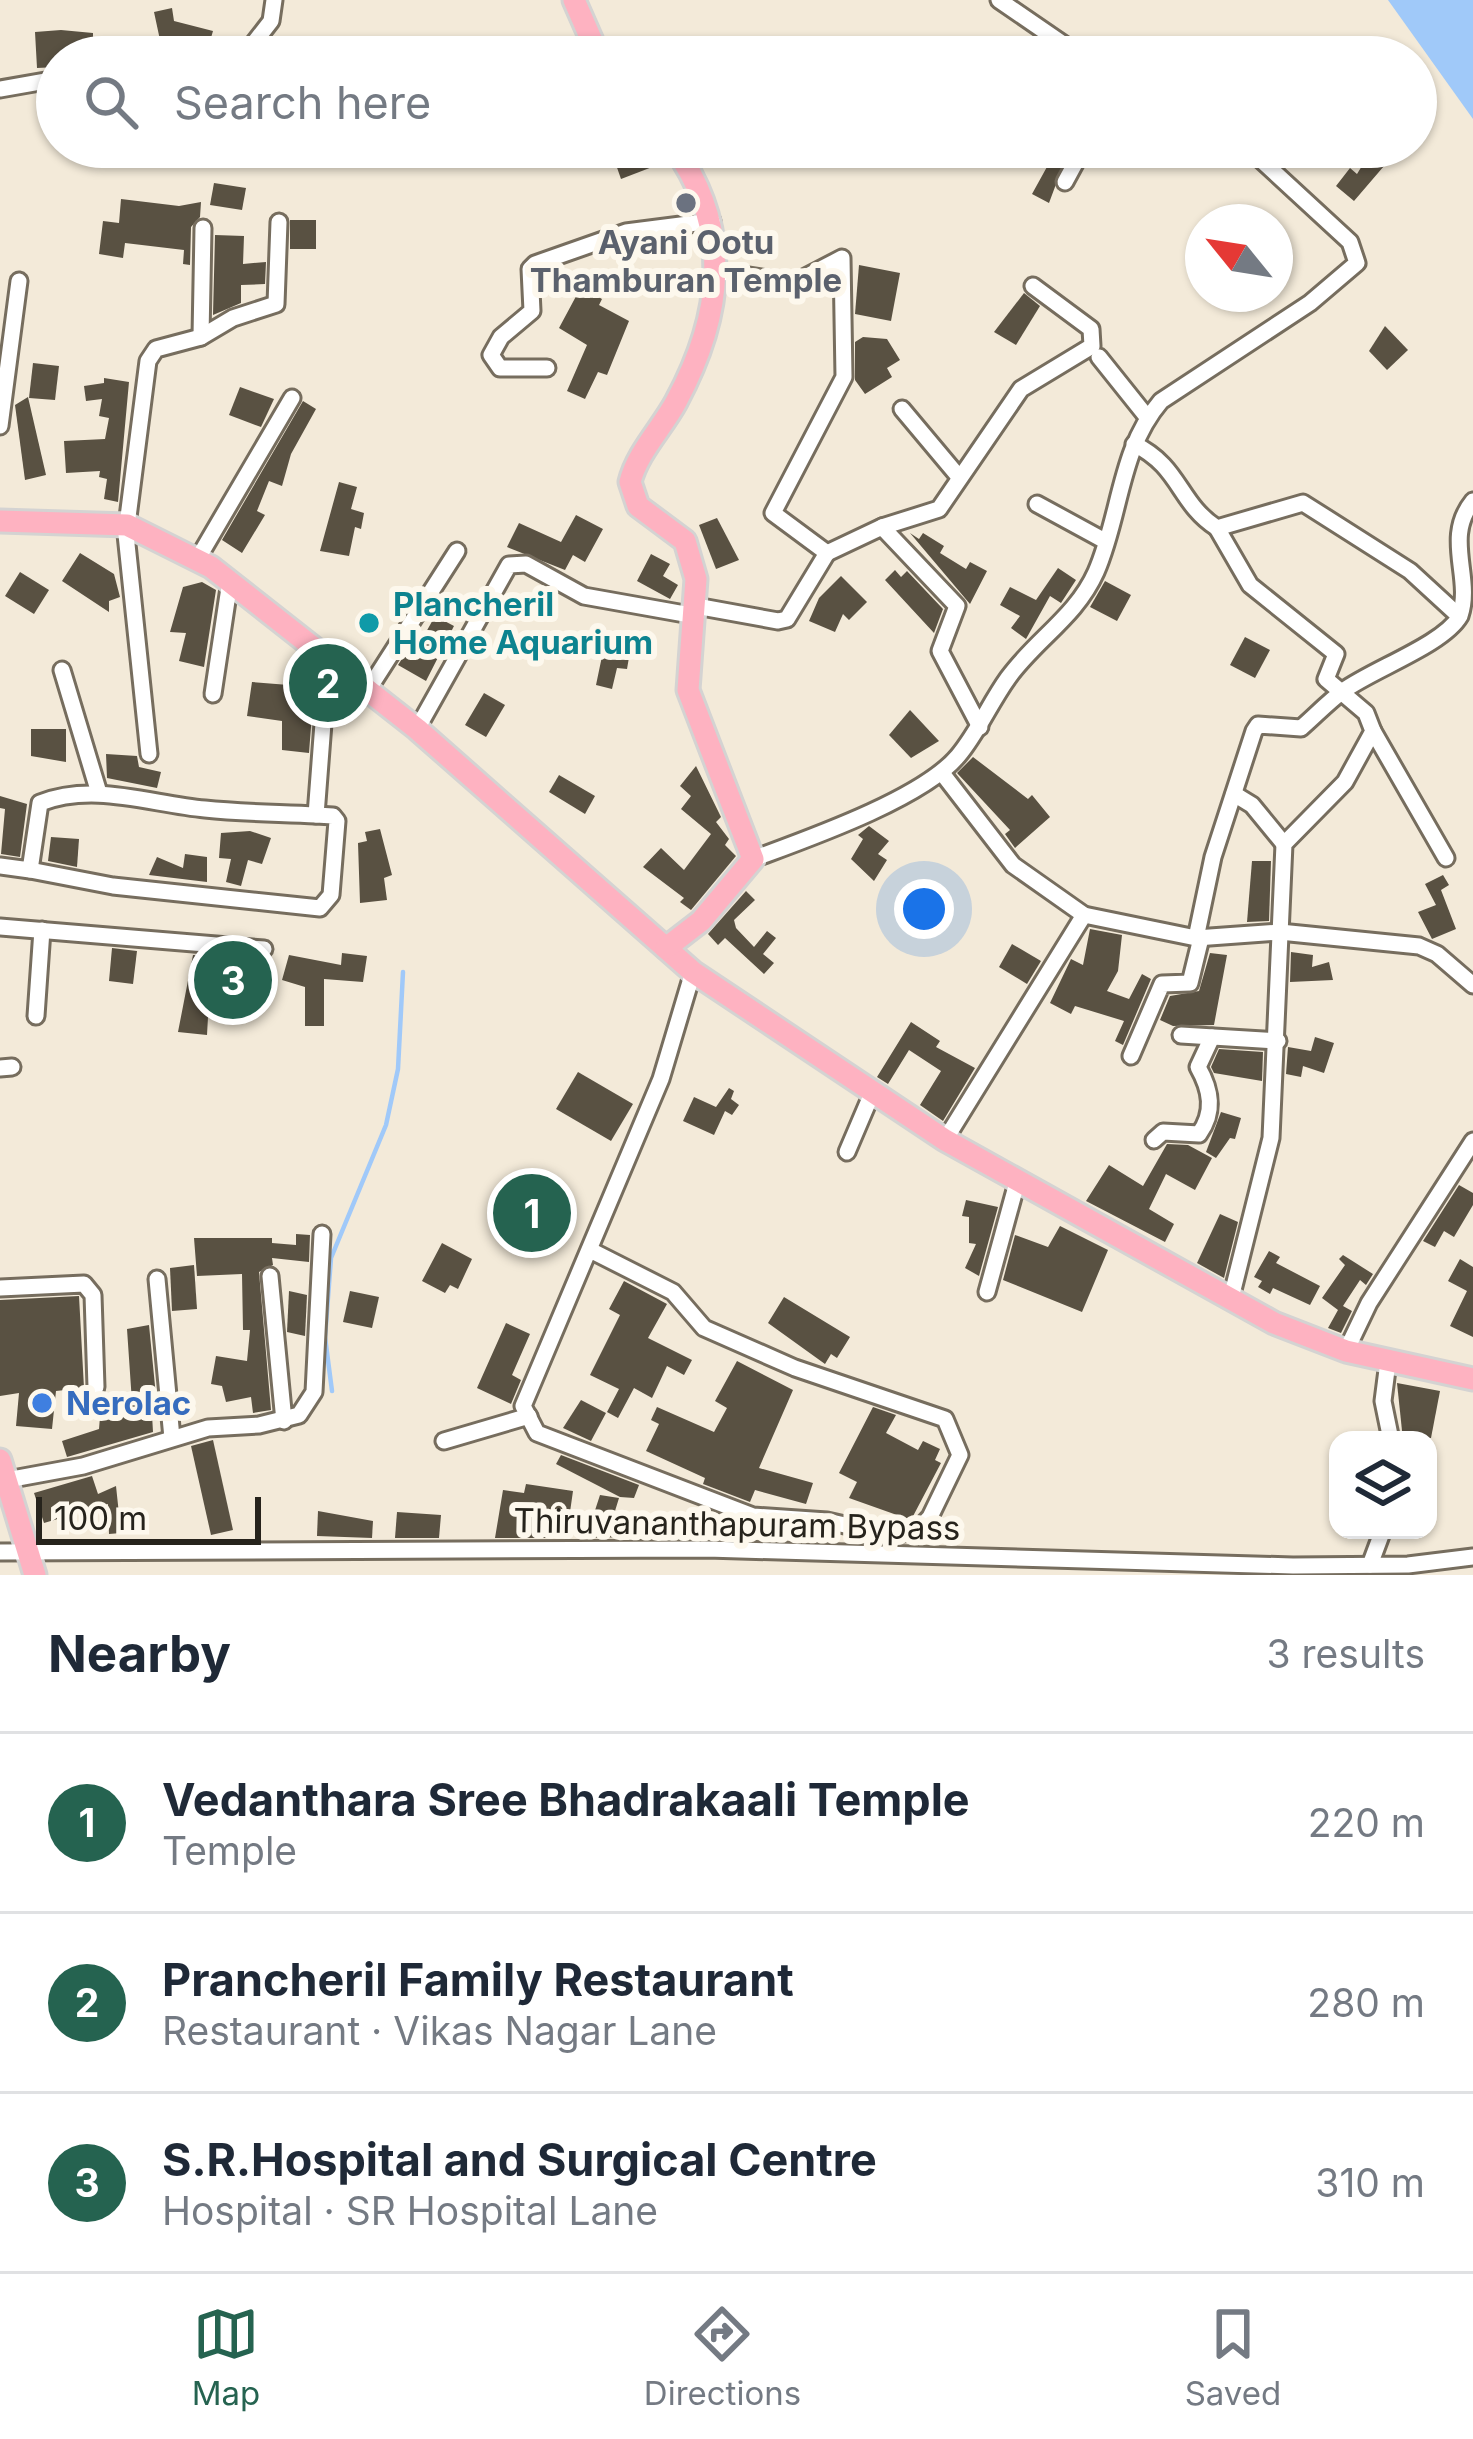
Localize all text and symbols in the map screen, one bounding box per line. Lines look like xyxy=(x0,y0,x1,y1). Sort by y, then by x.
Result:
search box xyxy=(36,36,1437,168)
icon: search xyxy=(78,69,144,135)
text: Search here xyxy=(174,75,431,130)
marker: Ayani Ootu Thamburan Temple xyxy=(673,190,699,216)
north arrow xyxy=(1185,204,1293,312)
place label: Ayani Ootu Thamburan Temple xyxy=(530,222,842,300)
place label: Plancheril Home Aquarium xyxy=(393,584,653,662)
marker: Plancheril Home Aquarium xyxy=(356,610,382,636)
pin: 2 xyxy=(289,638,367,728)
your location xyxy=(894,879,954,939)
pin: 3 xyxy=(194,935,272,1025)
pin: 1 xyxy=(493,1168,571,1258)
place label: Nerolac xyxy=(66,1383,191,1423)
marker: Nerolac xyxy=(29,1390,55,1416)
map controls xyxy=(1329,1431,1437,1539)
button: layers xyxy=(1329,1431,1437,1539)
scale bar xyxy=(36,1491,261,1544)
text: 100 m xyxy=(54,1498,147,1538)
street label: Thiruvananthapuram Bypass xyxy=(513,1500,961,1548)
text: Nearby xyxy=(48,1623,231,1684)
text: 3 results xyxy=(1267,1630,1425,1677)
text: Vedanthara Sree Bhadrakaali Temple xyxy=(162,1772,970,1827)
text: 1 xyxy=(79,1799,95,1846)
text: 220 m xyxy=(1308,1799,1425,1846)
text: Temple xyxy=(162,1827,297,1874)
text: Prancheril Family Restaurant xyxy=(162,1952,794,2007)
text: 2 xyxy=(75,1979,99,2026)
text: 280 m xyxy=(1307,1979,1425,2026)
text: Restaurant · Vikas Nagar Lane xyxy=(162,2007,717,2054)
text: S.R.Hospital and Surgical Centre xyxy=(162,2132,877,2187)
text: 3 xyxy=(74,2159,100,2206)
text: 310 m xyxy=(1315,2159,1425,2206)
text: Hospital · SR Hospital Lane xyxy=(162,2187,658,2234)
tab: Map xyxy=(192,2301,260,2413)
tab: Directions xyxy=(644,2301,801,2413)
tab: Saved xyxy=(1185,2301,1281,2413)

